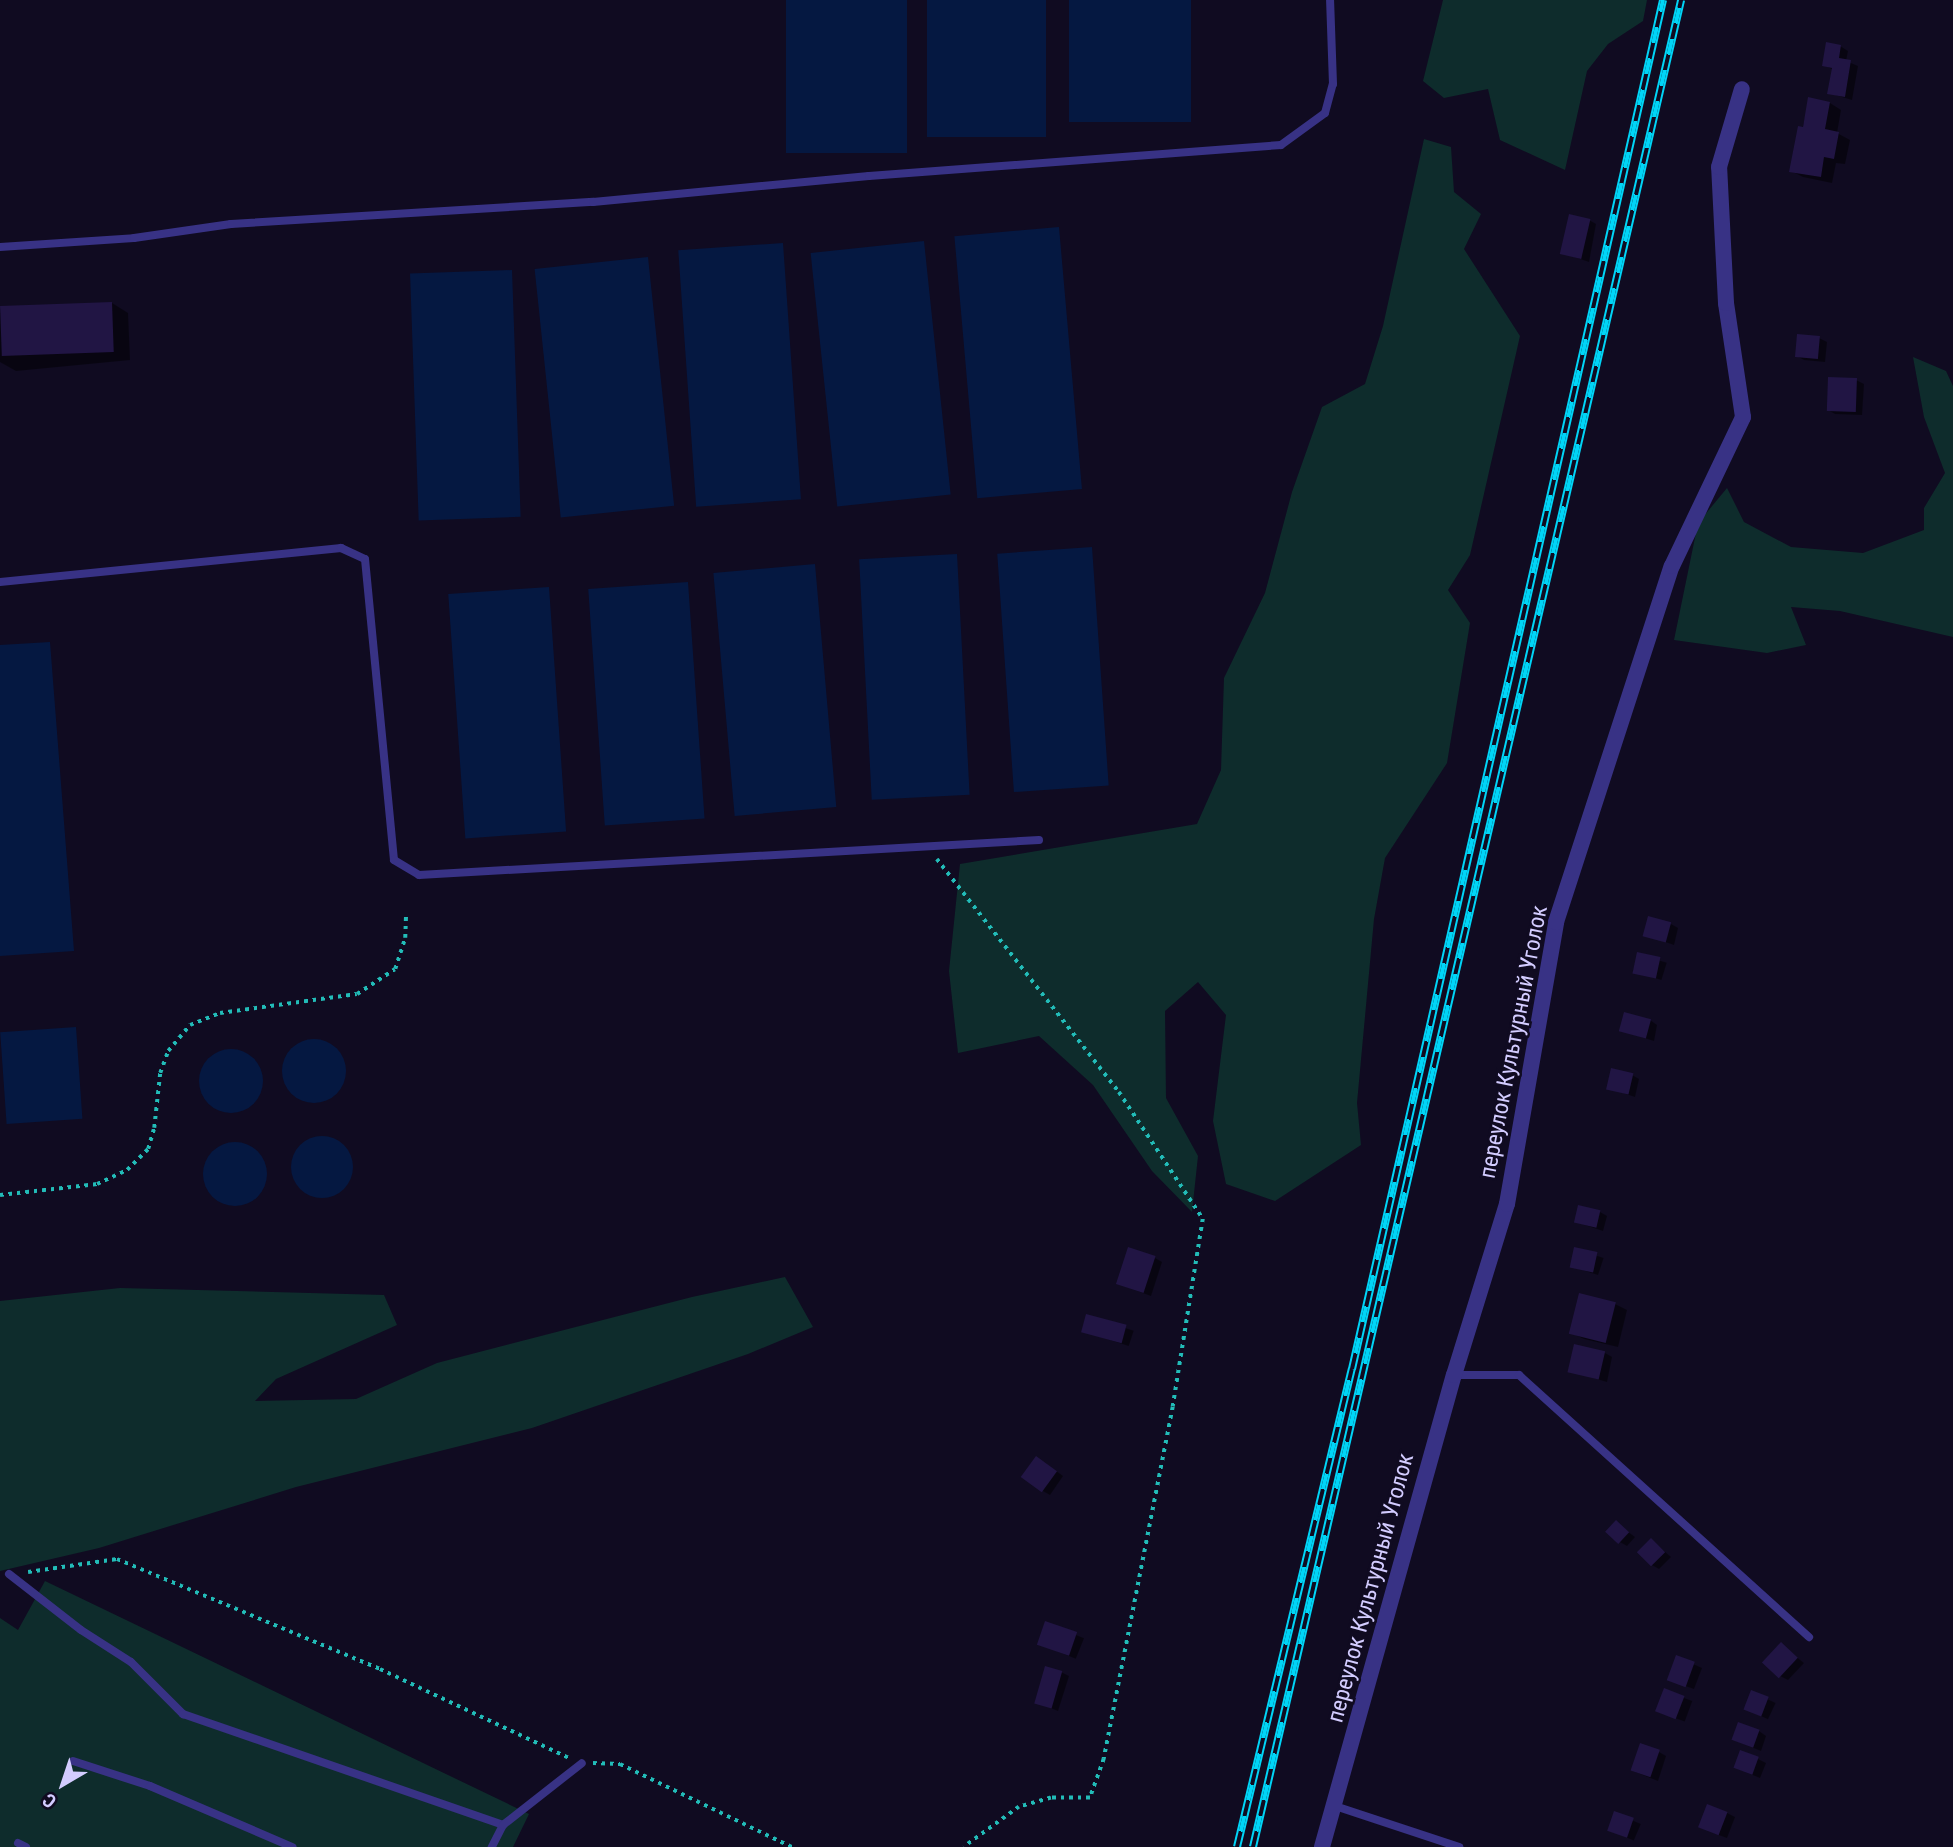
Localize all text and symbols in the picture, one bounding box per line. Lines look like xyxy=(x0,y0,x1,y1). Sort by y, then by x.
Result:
street label: переулок Культурный Уголок xyxy=(1474,903,1554,1181)
street label: переулок Культурный Уголок xyxy=(1322,1450,1420,1726)
north arrow xyxy=(28,1749,98,1819)
text: С xyxy=(38,1788,61,1813)

